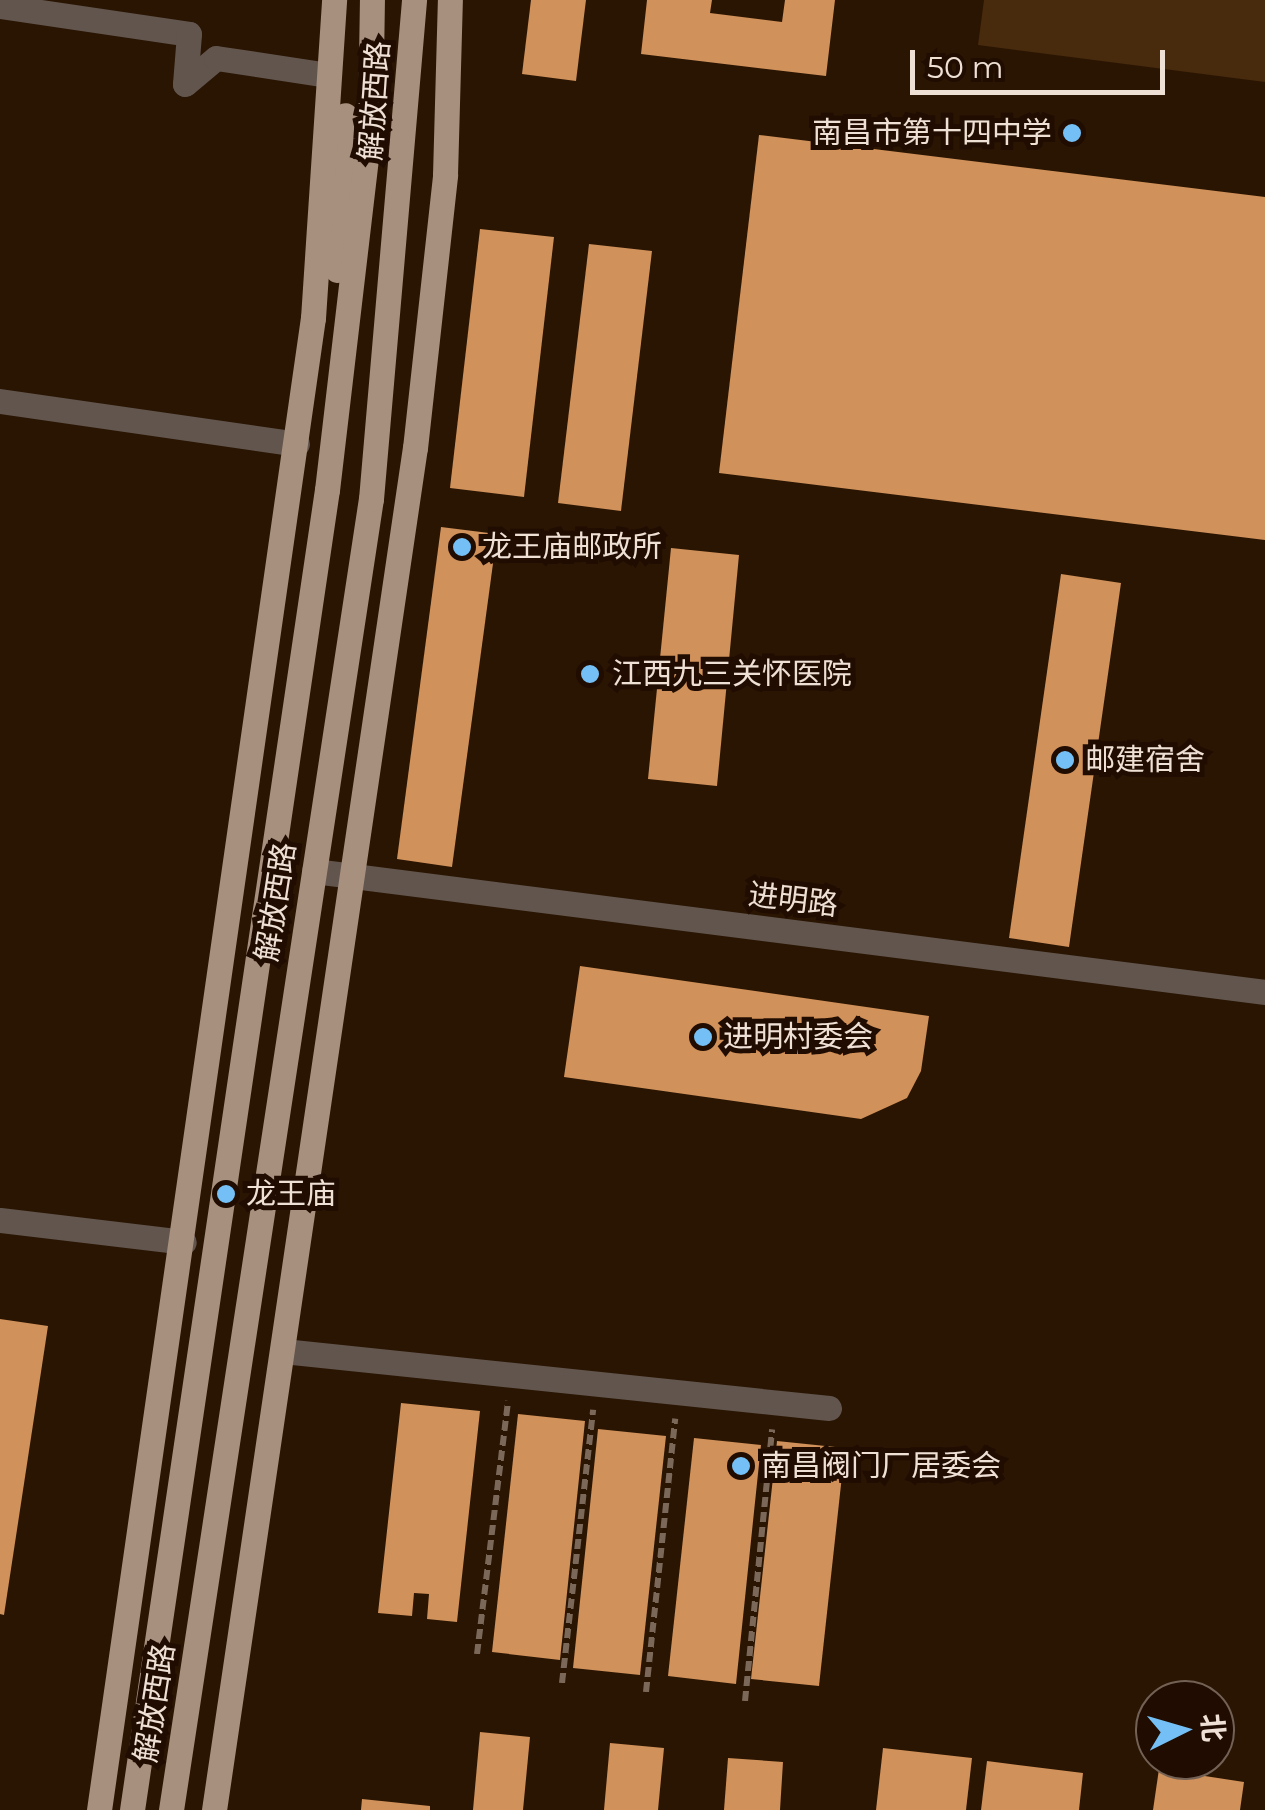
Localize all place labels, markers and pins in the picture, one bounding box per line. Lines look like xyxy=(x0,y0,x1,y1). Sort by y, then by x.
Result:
place label: 南昌市第十四中学 xyxy=(812,115,1052,151)
marker: 南昌市第十四中学 xyxy=(1061,122,1083,144)
place label: 龙王庙邮政所 xyxy=(482,529,662,565)
marker: 龙王庙邮政所 xyxy=(451,536,473,558)
place label: 江西九三关怀医院 xyxy=(612,656,852,692)
marker: 江西九三关怀医院 xyxy=(577,661,603,687)
place label: 邮建宿舍 xyxy=(1085,742,1205,778)
marker: 邮建宿舍 xyxy=(1054,749,1076,771)
place label: 进明村委会 xyxy=(723,1019,873,1055)
marker: 进明村委会 xyxy=(692,1026,714,1048)
place label: 龙王庙 xyxy=(246,1176,336,1212)
marker: 龙王庙 xyxy=(215,1183,237,1205)
place label: 南昌阀门厂居委会 xyxy=(761,1448,1001,1484)
marker: 南昌阀门厂居委会 xyxy=(730,1455,752,1477)

